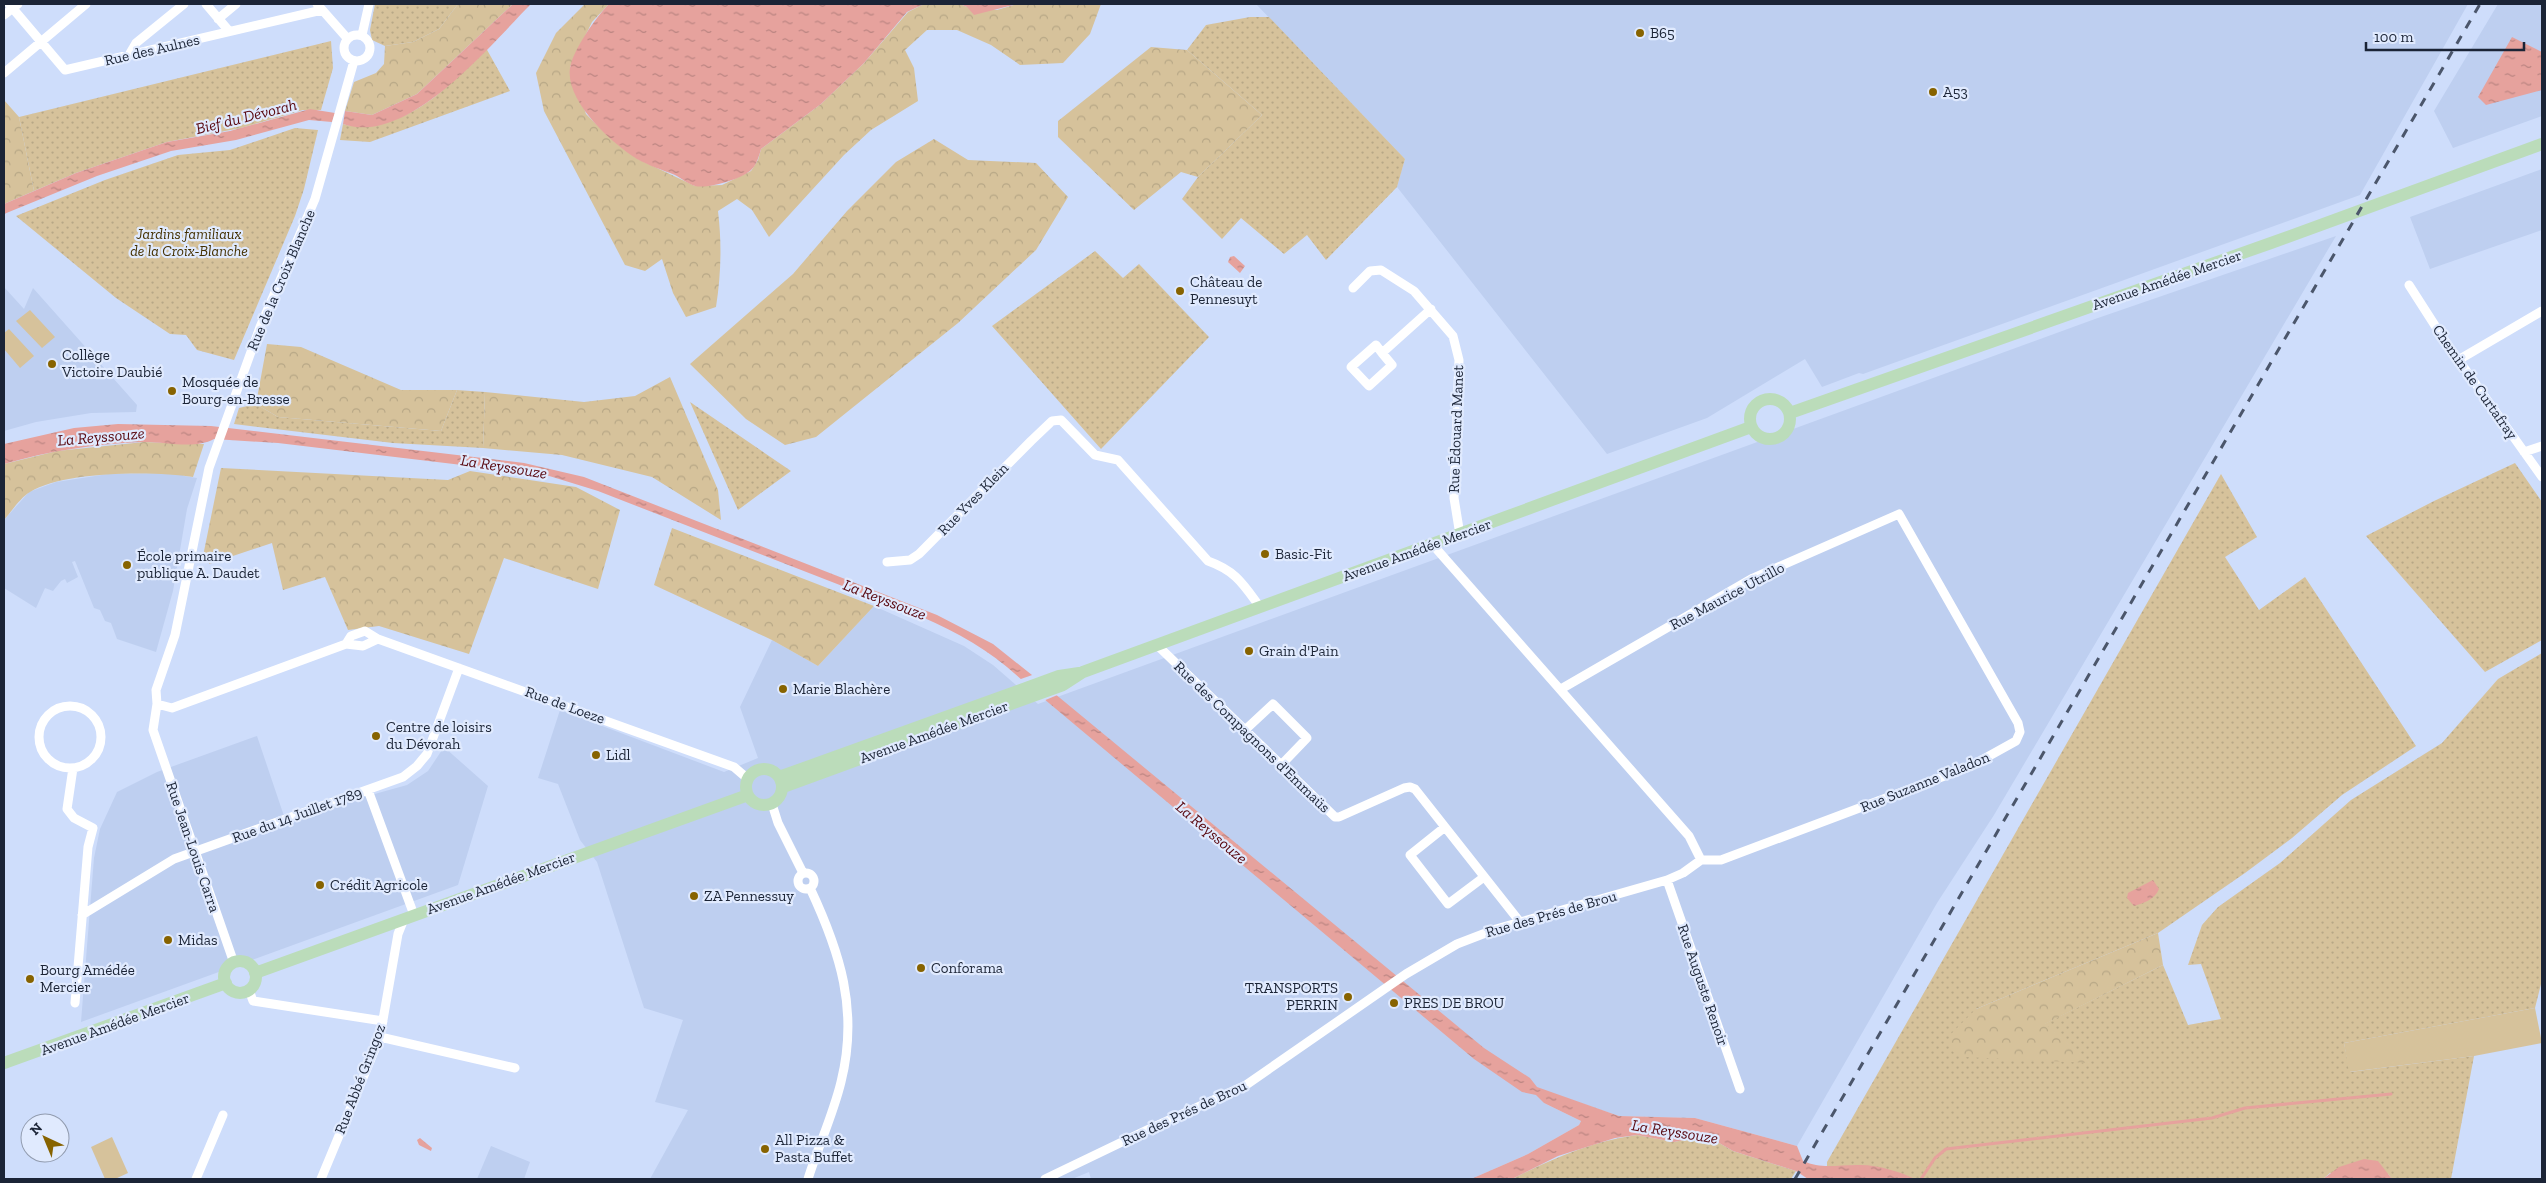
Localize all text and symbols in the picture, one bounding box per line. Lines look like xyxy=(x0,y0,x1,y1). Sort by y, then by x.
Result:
scale bar xyxy=(2366,20,2524,52)
place label: B65 xyxy=(1650,24,1675,42)
marker: B65 xyxy=(1634,27,1646,39)
text: 100 m xyxy=(2374,28,2413,46)
street label: Rue des Aulnes xyxy=(103,30,201,70)
place label: A53 xyxy=(1943,83,1968,101)
marker: A53 xyxy=(1927,86,1939,98)
water label: Bief du Dévorah xyxy=(194,95,299,138)
street label: Rue de la Croix Blanche xyxy=(243,207,319,353)
park label: Jardins familiaux de la Croix-Blanche xyxy=(130,225,248,260)
street label: Avenue Amédée Mercier xyxy=(2090,246,2244,314)
place label: Château de Pennesuyt xyxy=(1190,273,1262,308)
marker: Château de Pennesuyt xyxy=(1174,285,1186,297)
street label: Chemin de Curtafray xyxy=(2429,321,2522,443)
place label: Collège Victoire Daubié xyxy=(61,346,162,381)
marker: Collège Victoire Daubié xyxy=(46,358,58,370)
street label: Rue Édouard Manet xyxy=(1445,364,1467,493)
place label: Mosquée de Bourg-en-Bresse xyxy=(182,373,290,408)
marker: Mosquée de Bourg-en-Bresse xyxy=(166,385,178,397)
water label: La Reyssouze xyxy=(57,423,145,450)
water label: La Reyssouze xyxy=(459,450,549,483)
street label: Rue Yves Klein xyxy=(934,459,1012,539)
street label: Avenue Amédée Mercier xyxy=(1340,515,1494,585)
place label: Basic-Fit xyxy=(1275,545,1332,563)
place label: École primaire publique A. Daudet xyxy=(137,547,260,582)
marker: Basic-Fit xyxy=(1259,548,1271,560)
street label: Rue Maurice Utrillo xyxy=(1667,558,1788,634)
marker: École primaire publique A. Daudet xyxy=(121,559,133,571)
water label: La Reyssouze xyxy=(841,575,929,624)
place label: Grain d'Pain xyxy=(1259,642,1339,660)
marker: Grain d'Pain xyxy=(1243,645,1255,657)
street label: Rue des Compagnons d'Emmaüs xyxy=(1170,658,1334,816)
place label: Marie Blachère xyxy=(793,680,890,698)
street label: Rue de Loeze xyxy=(523,682,607,728)
marker: Marie Blachère xyxy=(777,683,789,695)
street label: Avenue Amédée Mercier xyxy=(857,697,1011,767)
place label: Centre de loisirs du Dévorah xyxy=(386,718,492,753)
marker: Centre de loisirs du Dévorah xyxy=(370,730,382,742)
place label: Lidl xyxy=(606,746,631,764)
street label: Rue Suzanne Valadon xyxy=(1858,748,1993,816)
marker: Lidl xyxy=(590,749,602,761)
street label: Rue Jean-Louis Carra xyxy=(162,779,224,915)
street label: Rue du 14 Juillet 1789 xyxy=(230,783,364,847)
water label: La Reyssouze xyxy=(1172,797,1251,868)
street label: Avenue Amédée Mercier xyxy=(424,848,578,918)
place label: Crédit Agricole xyxy=(330,876,428,894)
marker: Crédit Agricole xyxy=(314,879,326,891)
place label: ZA Pennessuy xyxy=(704,887,794,905)
street label: Rue des Prés de Brou xyxy=(1483,887,1619,941)
marker: ZA Pennessuy xyxy=(688,890,700,902)
street label: Rue Auguste Renoir xyxy=(1674,922,1732,1048)
place label: Midas xyxy=(178,931,217,949)
marker: Midas xyxy=(162,934,174,946)
place label: Conforama xyxy=(931,959,1003,977)
place label: Bourg Amédée Mercier xyxy=(40,961,135,996)
marker: Conforama xyxy=(915,962,927,974)
marker: Bourg Amédée Mercier xyxy=(24,973,36,985)
place label: TRANSPORTS PERRIN xyxy=(1245,979,1338,1014)
street label: Avenue Amédée Mercier xyxy=(38,989,192,1059)
marker: TRANSPORTS PERRIN xyxy=(1342,991,1354,1003)
place label: PRES DE BROU xyxy=(1404,994,1505,1012)
marker: PRES DE BROU xyxy=(1388,997,1400,1009)
street label: Rue Abbé Gringoz xyxy=(331,1021,389,1136)
street label: Rue des Prés de Brou xyxy=(1119,1076,1250,1150)
north arrow xyxy=(20,1113,70,1163)
water label: La Reyssouze xyxy=(1630,1115,1720,1148)
text: N xyxy=(27,1119,46,1139)
place label: All Pizza & Pasta Buffet xyxy=(775,1131,853,1166)
marker: All Pizza & Pasta Buffet xyxy=(759,1143,771,1155)

